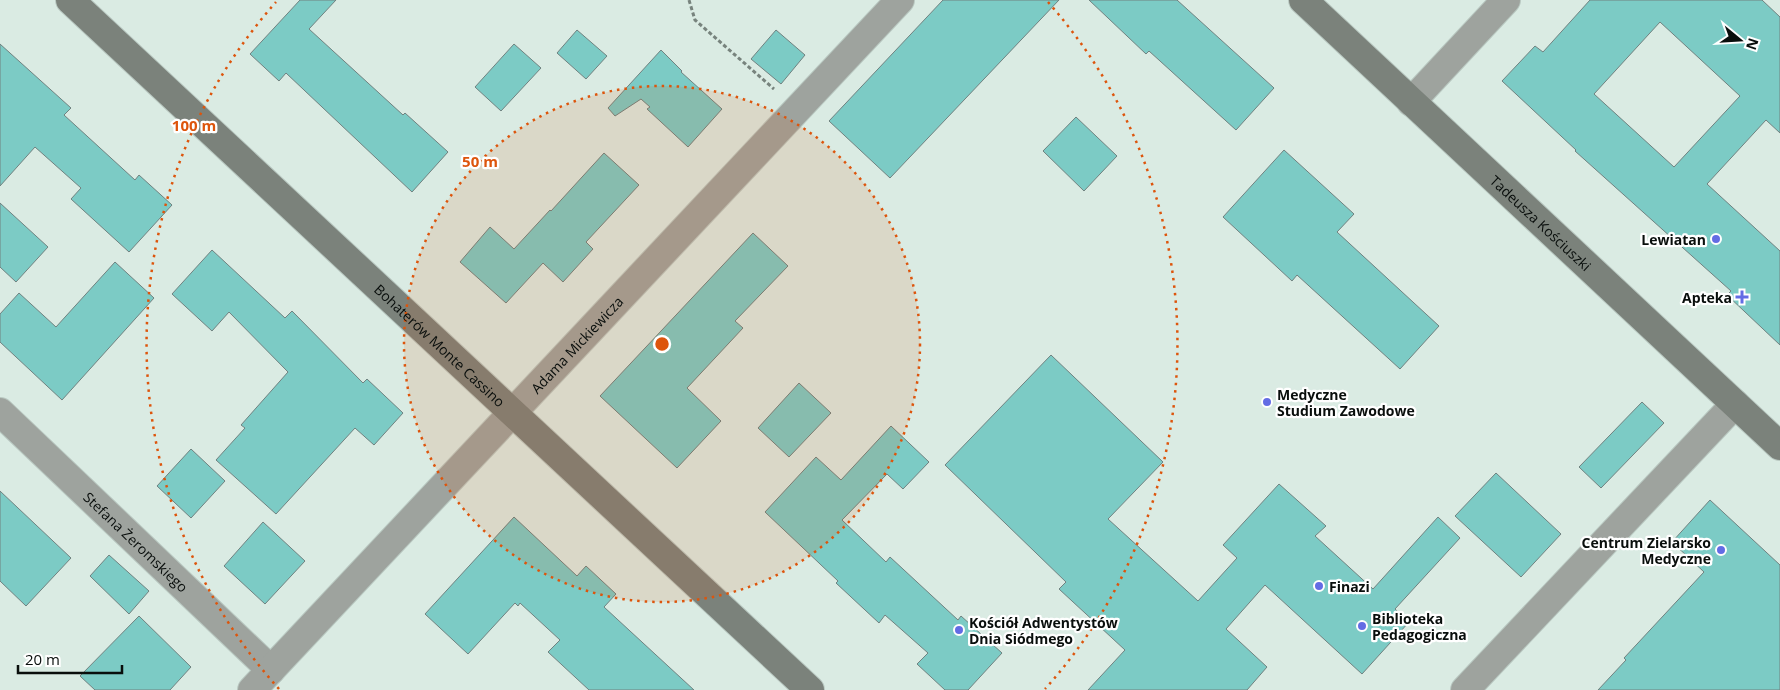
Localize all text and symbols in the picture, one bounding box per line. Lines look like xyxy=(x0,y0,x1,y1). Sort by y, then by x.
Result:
north arrow xyxy=(1715,15,1765,65)
text: N xyxy=(1742,36,1764,53)
text: 100 m xyxy=(172,115,216,135)
text: 50 m xyxy=(462,151,498,171)
street label: Tadeusza Kościuszki xyxy=(1486,171,1596,275)
place label: Lewiatan xyxy=(1641,230,1706,249)
marker: Lewiatan xyxy=(1710,233,1722,245)
street label: Bohaterów Monte Cassino xyxy=(371,279,509,411)
place label: Apteka xyxy=(1682,288,1732,307)
marker: Apteka xyxy=(1736,291,1748,303)
street label: Adama Mickiewicza xyxy=(526,292,627,397)
centre of rings xyxy=(653,335,671,353)
place label: Medyczne Studium Zawodowe xyxy=(1277,385,1415,420)
marker: Medyczne Studium Zawodowe xyxy=(1261,396,1273,408)
street label: Stefana Żeromskiego xyxy=(80,487,193,596)
place label: Centrum Zielarsko Medyczne xyxy=(1582,533,1711,568)
marker: Centrum Zielarsko Medyczne xyxy=(1715,544,1727,556)
place label: Finazi xyxy=(1329,577,1370,596)
marker: Finazi xyxy=(1313,580,1325,592)
place label: Biblioteka Pedagogiczna xyxy=(1372,609,1467,644)
place label: Kościół Adwentystów Dnia Siódmego xyxy=(969,613,1118,648)
marker: Biblioteka Pedagogiczna xyxy=(1356,620,1368,632)
marker: Kościół Adwentystów Dnia Siódmego xyxy=(953,624,965,636)
scale bar xyxy=(18,642,121,674)
text: 20 m xyxy=(25,649,60,669)

